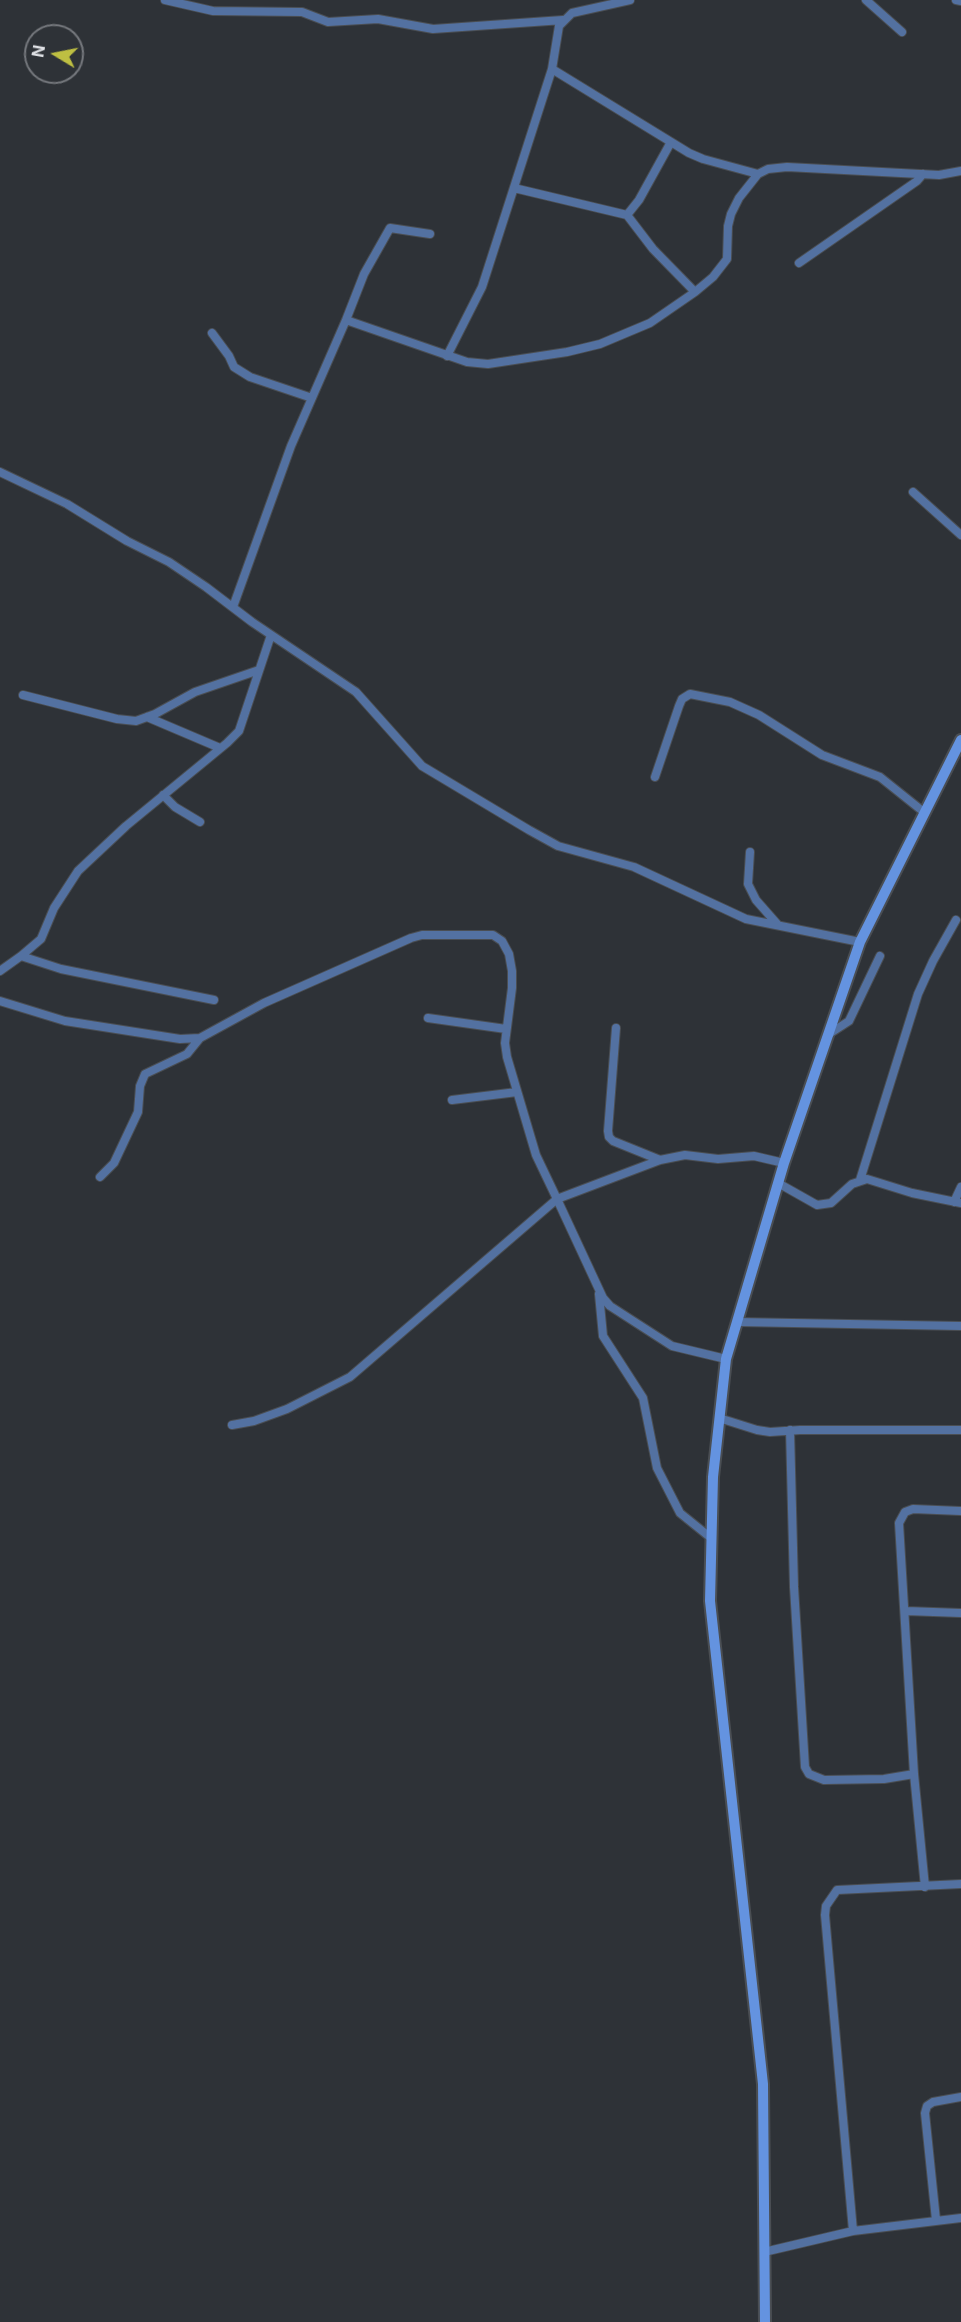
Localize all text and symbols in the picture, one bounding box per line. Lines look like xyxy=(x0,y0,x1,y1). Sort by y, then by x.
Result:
north arrow xyxy=(24,24,84,84)
text: N xyxy=(27,43,49,59)

